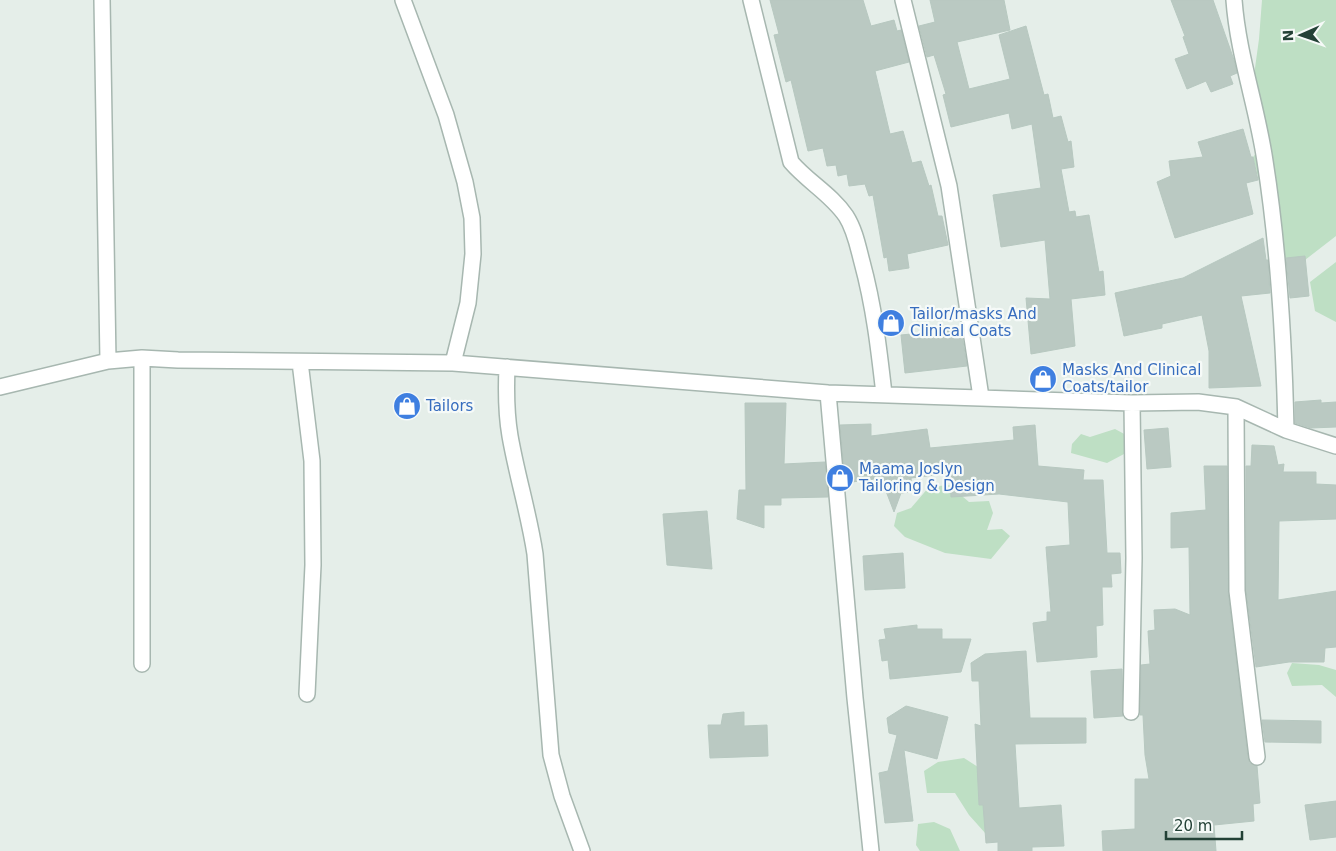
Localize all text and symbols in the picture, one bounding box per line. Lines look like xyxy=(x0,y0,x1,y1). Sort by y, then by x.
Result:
north arrow xyxy=(1276,10,1326,60)
text: N xyxy=(1280,29,1296,42)
place label: Tailor/masks And Clinical Coats xyxy=(909,305,1037,340)
shop icon: Tailor/masks And Clinical Coats xyxy=(876,308,906,338)
place label: Masks And Clinical Coats/tailor xyxy=(1062,361,1201,396)
shop icon: Masks And Clinical Coats/tailor xyxy=(1028,364,1058,394)
shop icon: Tailors xyxy=(392,391,422,421)
place label: Tailors xyxy=(425,397,474,415)
place label: Maama Joslyn Tailoring & Design xyxy=(858,460,995,495)
shop icon: Maama Joslyn Tailoring & Design xyxy=(825,463,855,493)
scale bar xyxy=(1166,808,1242,840)
text: 20 m xyxy=(1174,817,1212,835)

